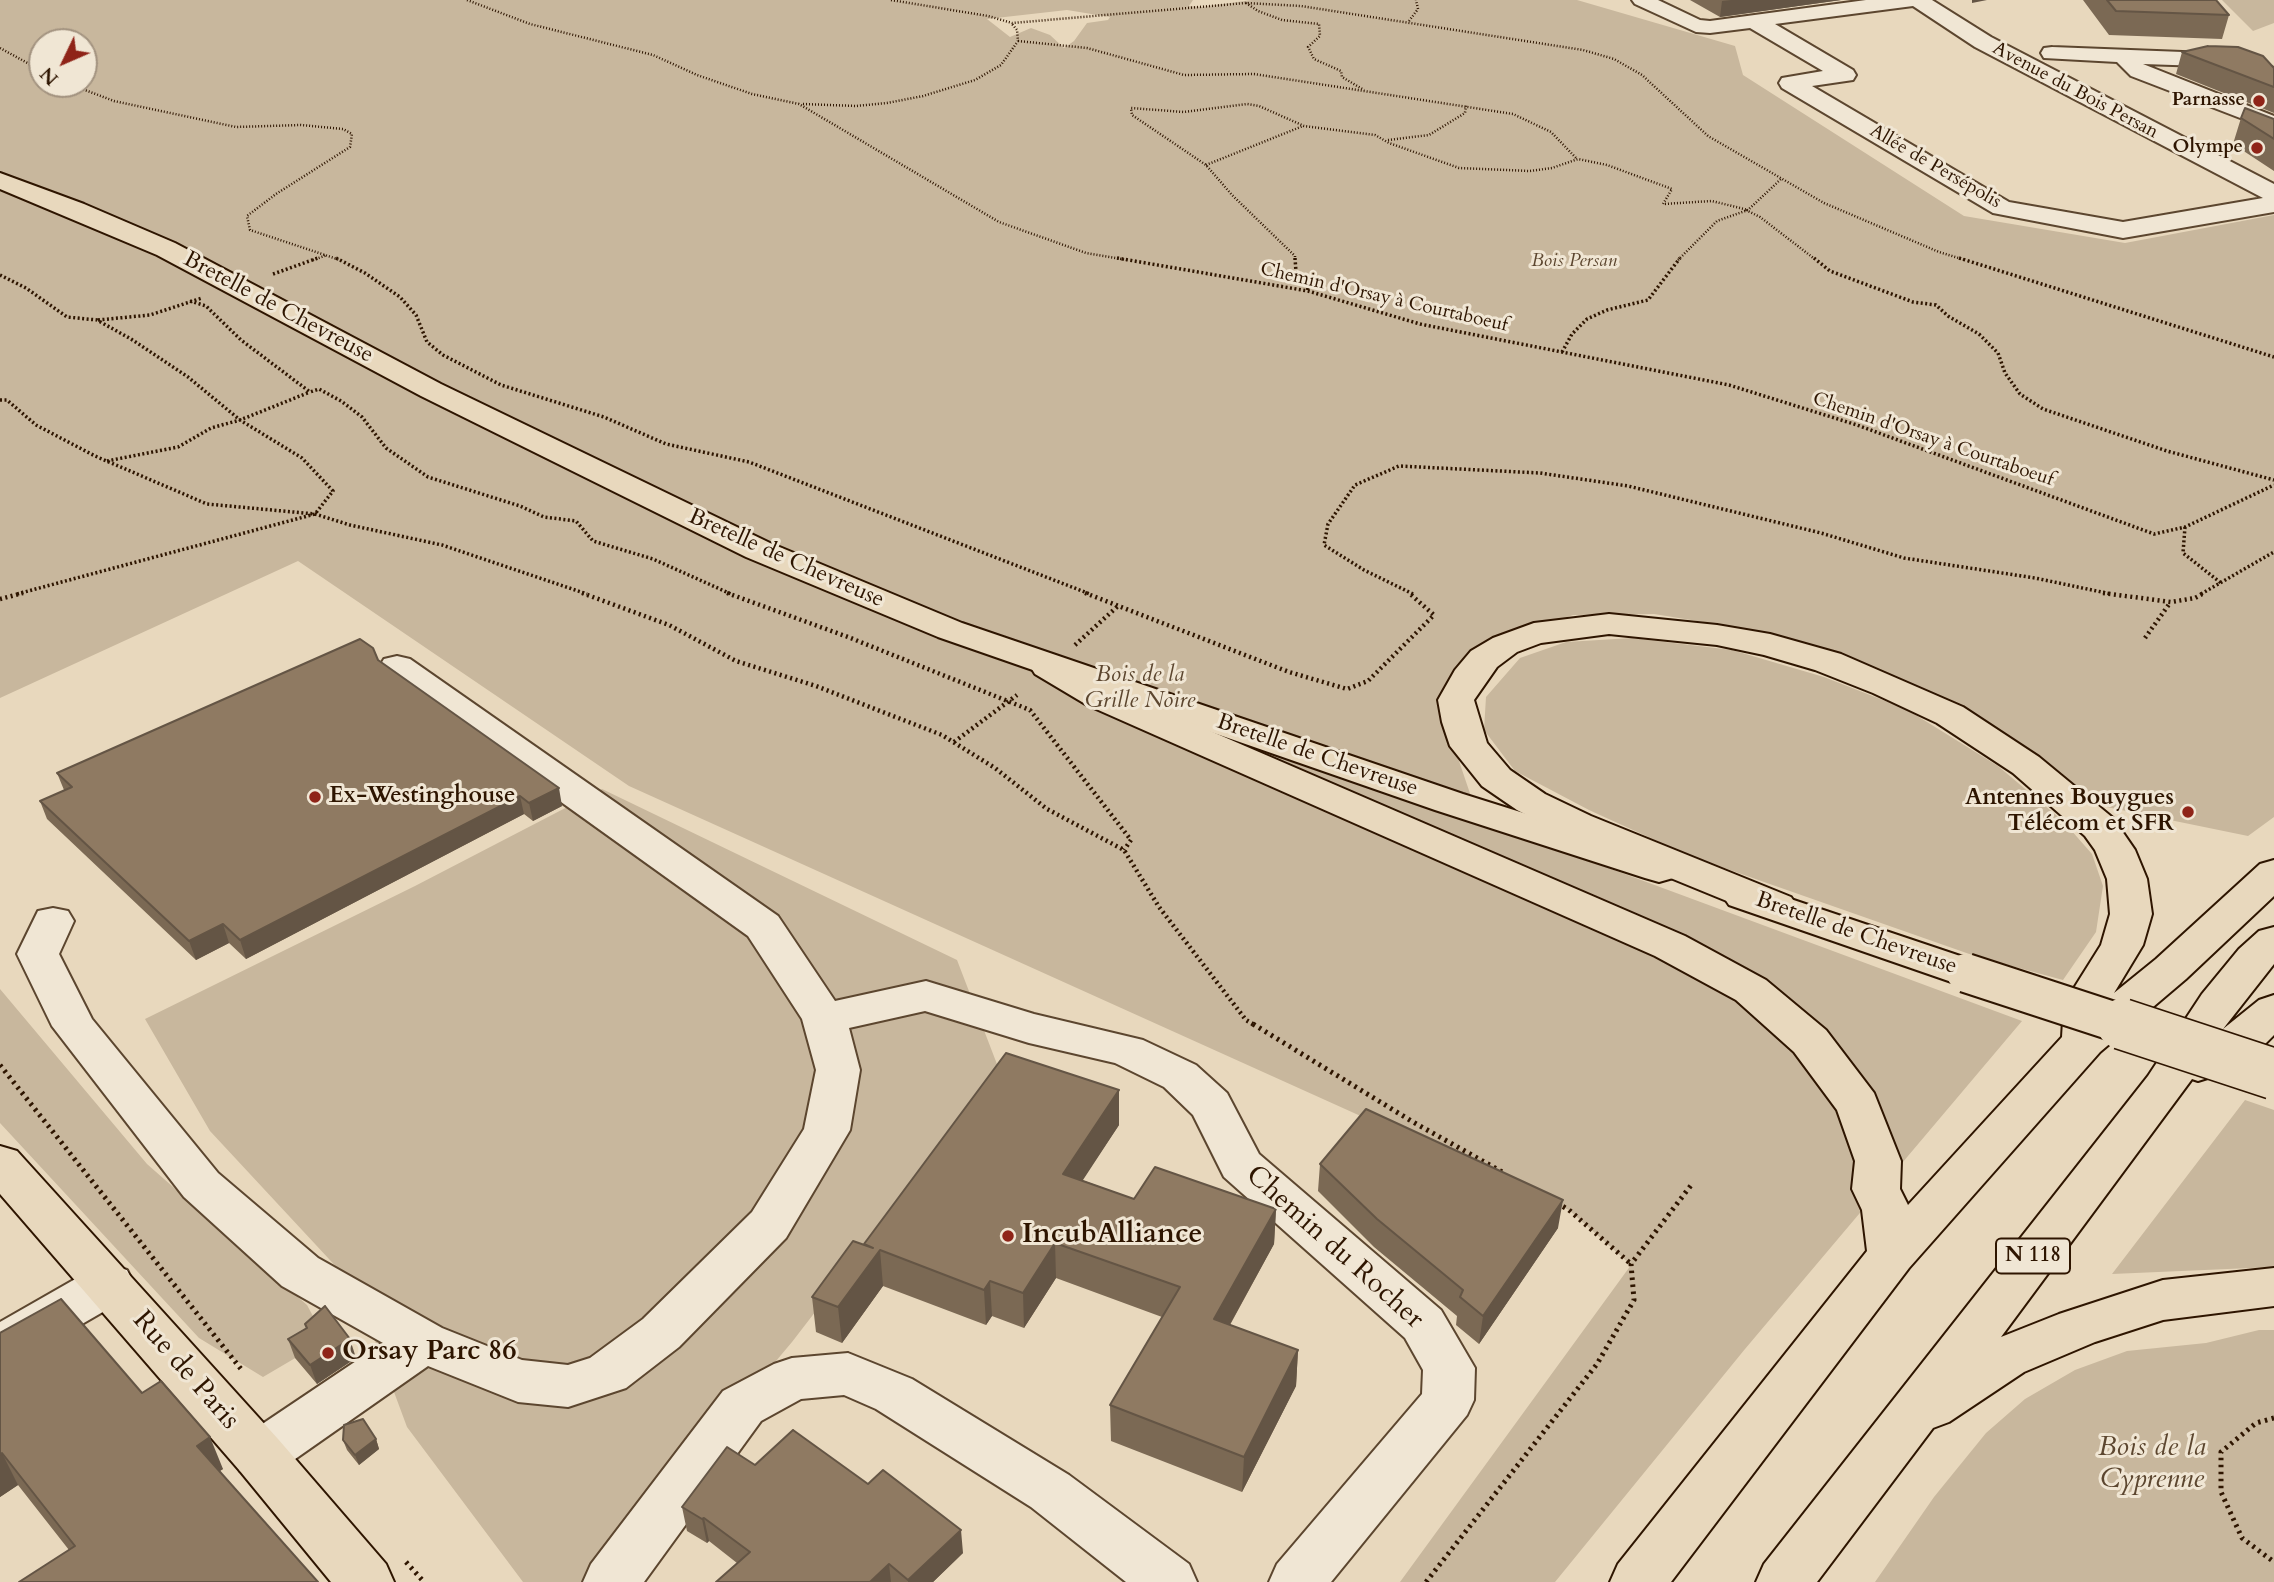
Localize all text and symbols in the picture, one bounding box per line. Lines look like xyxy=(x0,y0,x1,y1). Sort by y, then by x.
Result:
north arrow xyxy=(28,28,98,98)
street label: Avenue du Bois Persan xyxy=(1988,38,2162,144)
text: N xyxy=(34,61,64,91)
place label: Parnasse xyxy=(2172,90,2245,112)
marker: Parnasse xyxy=(2251,93,2267,109)
street label: Allée de Persépolis xyxy=(1865,120,2005,214)
place label: Olympe xyxy=(2173,137,2243,159)
marker: Olympe xyxy=(2249,140,2265,156)
street label: Bretelle de Chevreuse xyxy=(178,246,378,370)
park label: Bois Persan xyxy=(1531,251,1617,273)
street label: Chemin d'Orsay à Courtaboeuf xyxy=(1258,258,1510,338)
street label: Chemin d'Orsay à Courtaboeuf xyxy=(1810,388,2056,492)
street label: Bretelle de Chevreuse xyxy=(684,503,888,615)
park label: Bois de la Grille Noire xyxy=(1085,662,1195,716)
street label: Bretelle de Chevreuse xyxy=(1213,709,1421,803)
place label: Ex-Westinghouse xyxy=(329,783,515,811)
place label: Antennes Bouygues Télécom et SFR xyxy=(1965,785,2174,839)
marker: Ex-Westinghouse xyxy=(307,789,323,805)
marker: Antennes Bouygues Télécom et SFR xyxy=(2180,804,2196,820)
street label: Bretelle de Chevreuse xyxy=(1752,887,1960,981)
street label: Chemin du Rocher xyxy=(1238,1159,1430,1337)
place label: IncubAlliance xyxy=(1022,1219,1202,1253)
marker: IncubAlliance xyxy=(1000,1228,1016,1244)
road number: N 118 xyxy=(1996,1238,2070,1274)
street label: Rue de Paris xyxy=(124,1305,246,1437)
place label: Orsay Parc 86 xyxy=(342,1336,517,1370)
marker: Orsay Parc 86 xyxy=(320,1345,336,1361)
park label: Bois de la Cyprenne xyxy=(2098,1432,2206,1498)

